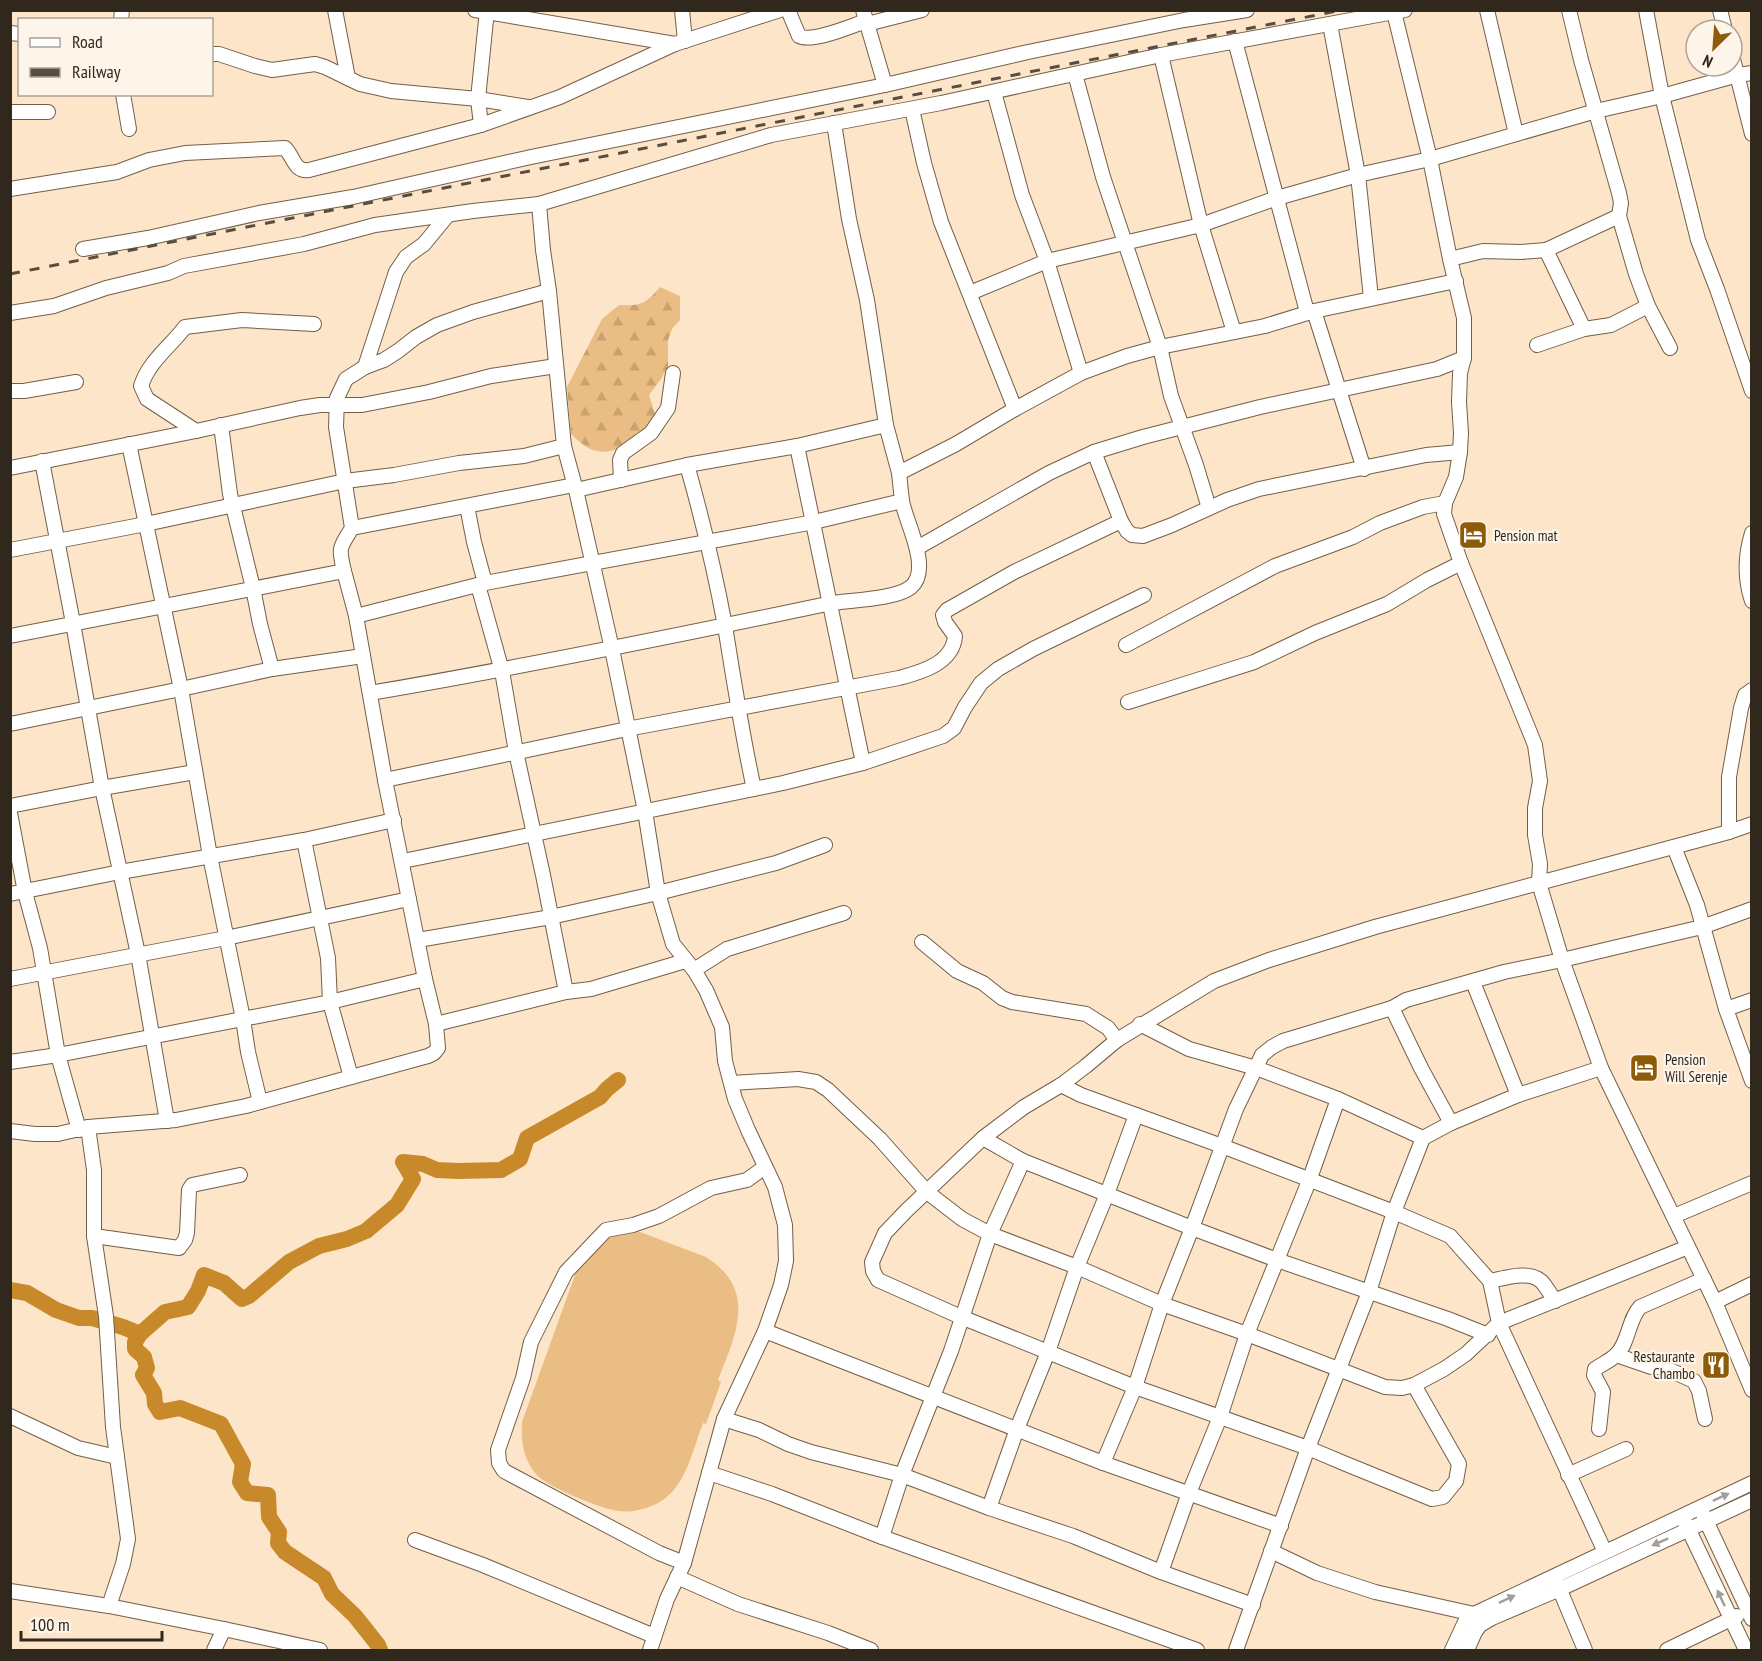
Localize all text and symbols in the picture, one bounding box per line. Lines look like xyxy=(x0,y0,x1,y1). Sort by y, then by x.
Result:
legend xyxy=(18,18,213,96)
north arrow xyxy=(1684,18,1744,78)
text: Road xyxy=(72,30,103,53)
text: N xyxy=(1700,51,1716,72)
text: Railway xyxy=(72,60,121,83)
hotel icon: Pension mat xyxy=(1457,519,1489,551)
place label: Pension mat xyxy=(1494,526,1558,545)
place label: Pension Will Serenje xyxy=(1665,1050,1727,1086)
hotel icon: Pension Will Serenje xyxy=(1628,1052,1660,1084)
place label: Restaurante Chambo xyxy=(1634,1347,1695,1383)
restaurant icon: Restaurante Chambo xyxy=(1700,1349,1732,1381)
one-way arrow xyxy=(1712,1492,1730,1502)
one-way arrow xyxy=(1651,1537,1669,1547)
one-way arrow xyxy=(1717,1589,1726,1606)
one-way arrow xyxy=(1498,1594,1515,1603)
scale bar xyxy=(21,1604,162,1642)
text: 100 m xyxy=(30,1613,70,1636)

